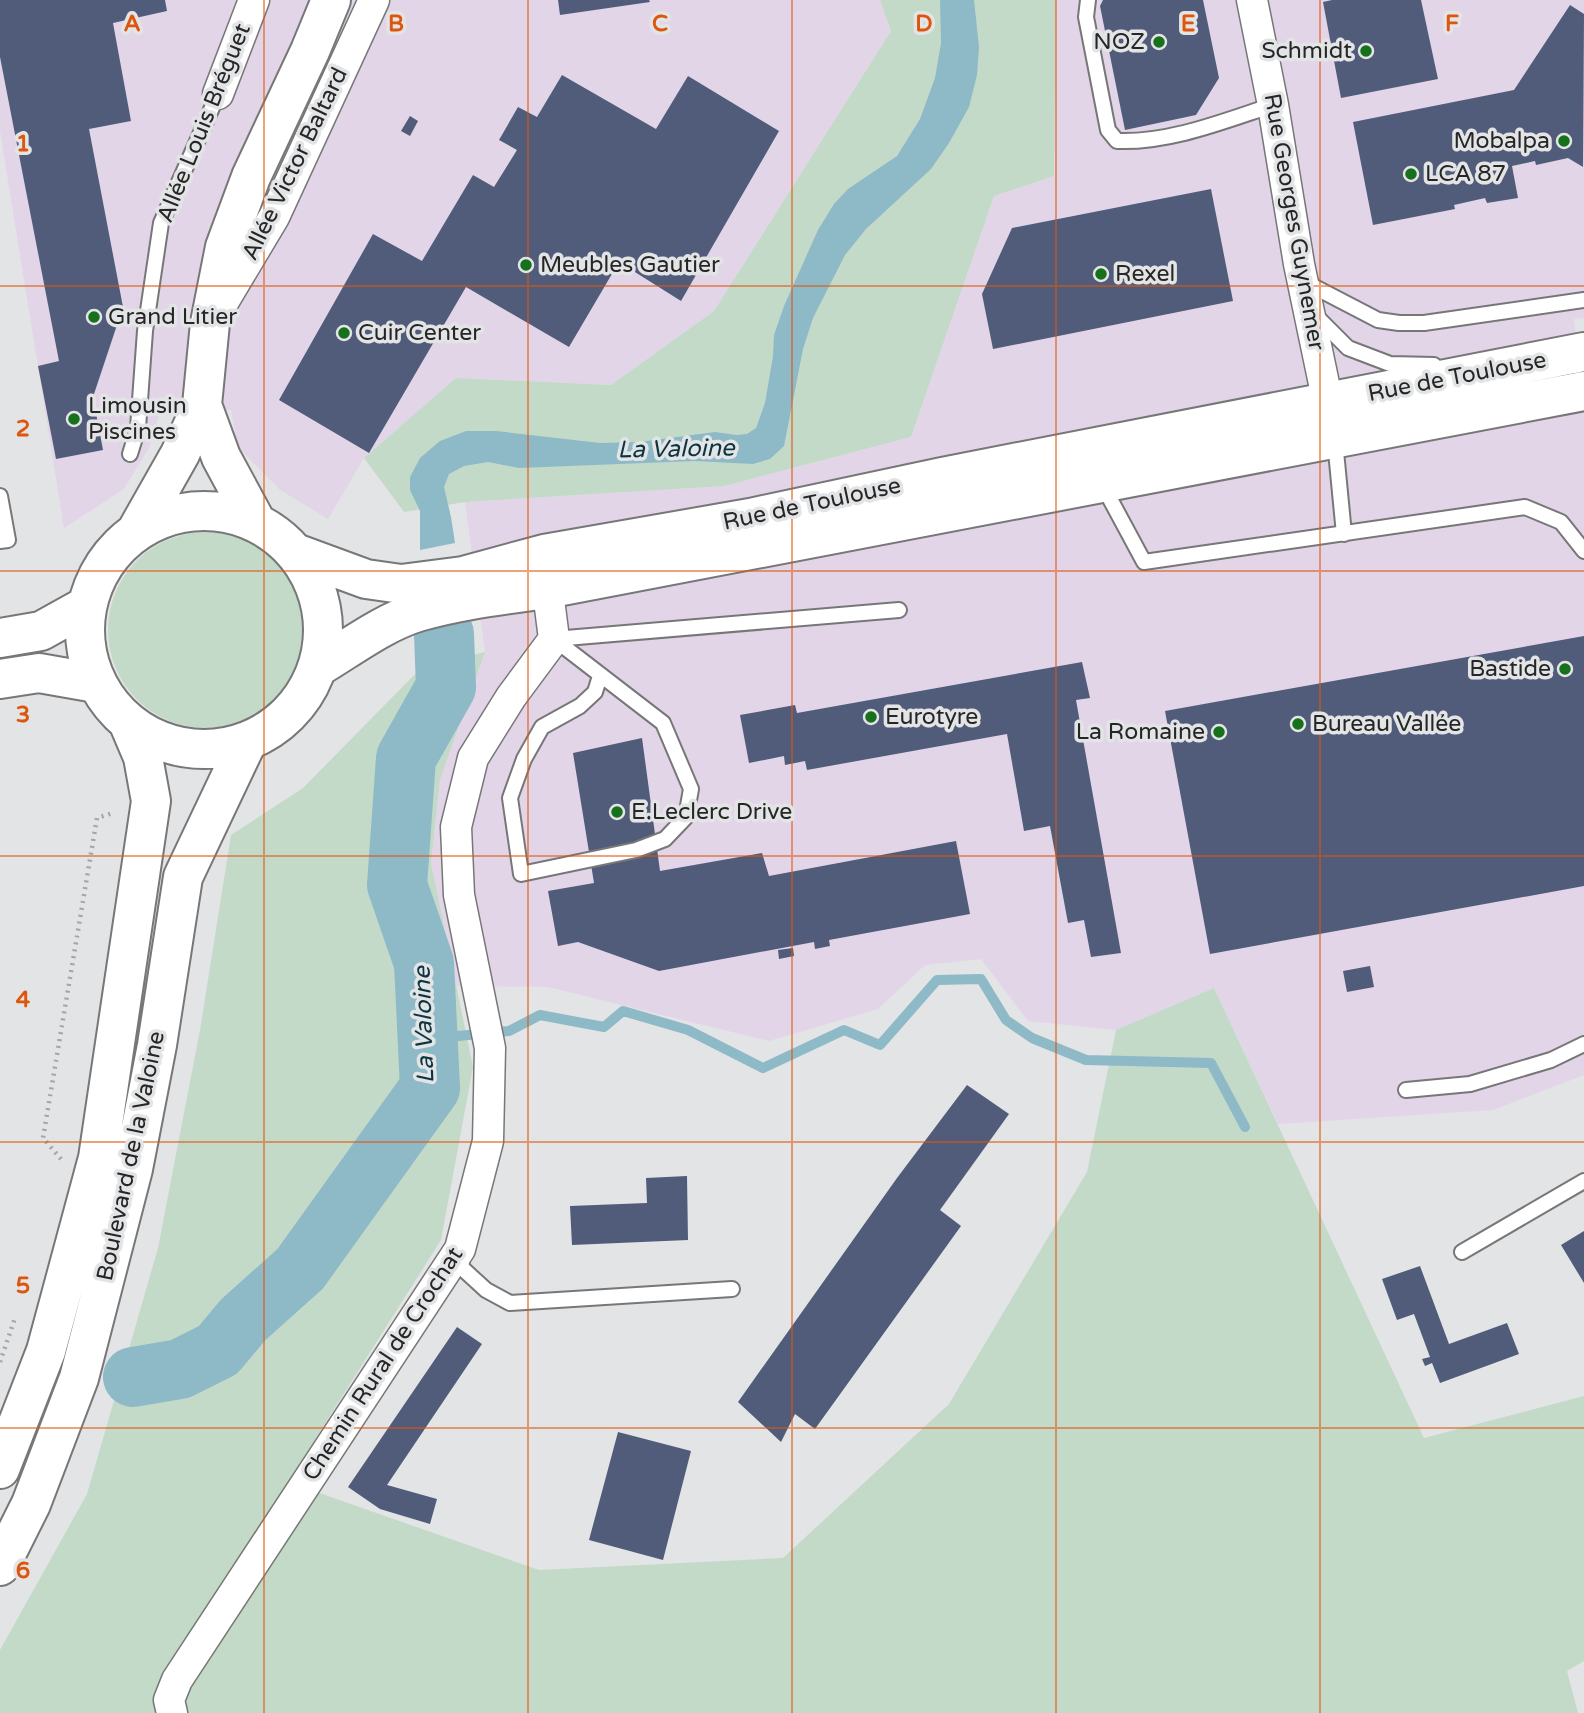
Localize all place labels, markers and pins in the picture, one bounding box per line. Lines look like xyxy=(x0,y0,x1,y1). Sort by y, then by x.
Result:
place label: NOZ xyxy=(1093,28,1145,56)
marker: NOZ xyxy=(1151,34,1167,50)
place label: Schmidt xyxy=(1261,37,1352,65)
marker: Schmidt xyxy=(1358,43,1374,59)
place label: Mobalpa xyxy=(1454,127,1550,155)
marker: Mobalpa xyxy=(1556,133,1572,149)
place label: LCA 87 xyxy=(1425,160,1506,188)
marker: LCA 87 xyxy=(1403,166,1419,182)
place label: Meubles Gautier xyxy=(540,251,720,279)
marker: Meubles Gautier xyxy=(518,257,534,273)
place label: Rexel xyxy=(1115,260,1175,288)
marker: Rexel xyxy=(1093,266,1109,282)
place label: Grand Litier xyxy=(108,303,237,331)
marker: Grand Litier xyxy=(86,309,102,325)
place label: Cuir Center xyxy=(358,319,481,347)
marker: Cuir Center xyxy=(336,325,352,341)
place label: Limousin Piscines xyxy=(88,392,187,446)
marker: Limousin Piscines xyxy=(66,411,82,427)
place label: Bastide xyxy=(1469,655,1551,683)
marker: Bastide xyxy=(1557,661,1573,677)
place label: Eurotyre xyxy=(885,703,978,731)
marker: Eurotyre xyxy=(863,709,879,725)
place label: Bureau Vallée xyxy=(1312,710,1461,738)
marker: Bureau Vallée xyxy=(1290,716,1306,732)
place label: La Romaine xyxy=(1076,718,1205,746)
marker: La Romaine xyxy=(1211,724,1227,740)
place label: E.Leclerc Drive xyxy=(631,798,792,826)
marker: E.Leclerc Drive xyxy=(609,804,625,820)

